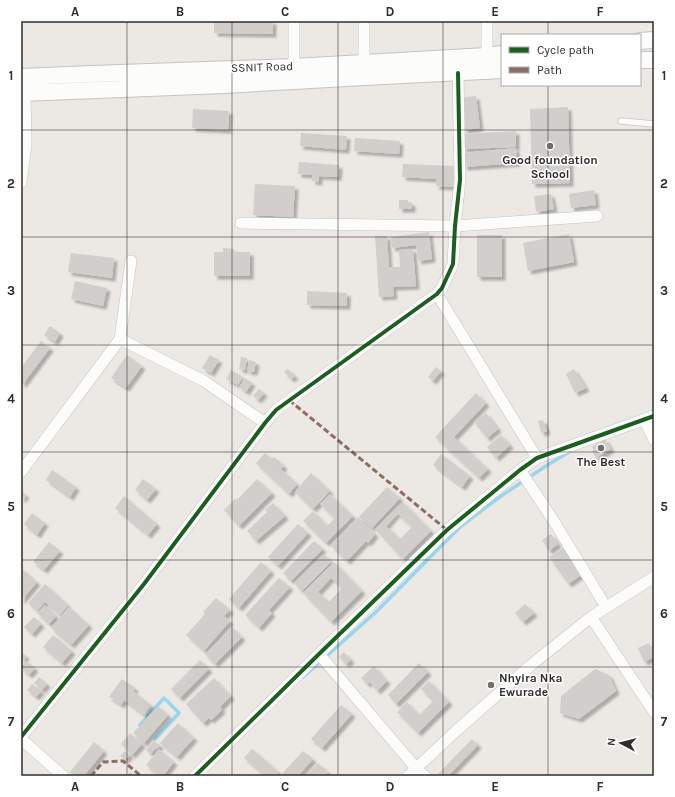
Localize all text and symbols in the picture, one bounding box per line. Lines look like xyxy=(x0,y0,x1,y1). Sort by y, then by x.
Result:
text: A xyxy=(71,4,79,19)
text: B xyxy=(176,4,184,19)
text: C xyxy=(281,4,289,19)
text: D xyxy=(386,4,395,19)
text: E xyxy=(491,4,499,19)
text: F xyxy=(596,4,604,19)
legend xyxy=(501,34,641,86)
text: Cycle path xyxy=(537,43,594,57)
street label: SSNIT Road xyxy=(230,59,294,75)
text: Path xyxy=(537,63,562,77)
text: 1 xyxy=(9,68,13,83)
text: 1 xyxy=(662,68,666,83)
marker: Good foundation School xyxy=(545,141,555,151)
place label: Good foundation School xyxy=(502,153,598,181)
text: 2 xyxy=(7,176,15,191)
text: 2 xyxy=(660,176,668,191)
text: 3 xyxy=(7,283,15,298)
text: 3 xyxy=(660,283,668,298)
text: 4 xyxy=(7,391,15,406)
text: 4 xyxy=(660,391,668,406)
marker: The Best xyxy=(596,443,606,453)
place label: The Best xyxy=(577,455,625,469)
text: 5 xyxy=(7,499,15,514)
text: 5 xyxy=(660,499,668,514)
text: 6 xyxy=(7,606,15,621)
text: 6 xyxy=(660,606,668,621)
place label: Nhyira Nka Ewurade xyxy=(499,671,563,699)
marker: Nhyira Nka Ewurade xyxy=(486,680,496,690)
text: 7 xyxy=(8,714,15,729)
text: 7 xyxy=(661,714,668,729)
north arrow xyxy=(601,723,641,763)
text: N xyxy=(605,737,619,747)
text: A xyxy=(71,779,79,794)
text: B xyxy=(176,779,184,794)
text: C xyxy=(281,779,289,794)
text: D xyxy=(386,779,395,794)
text: E xyxy=(491,779,499,794)
text: F xyxy=(596,779,604,794)

